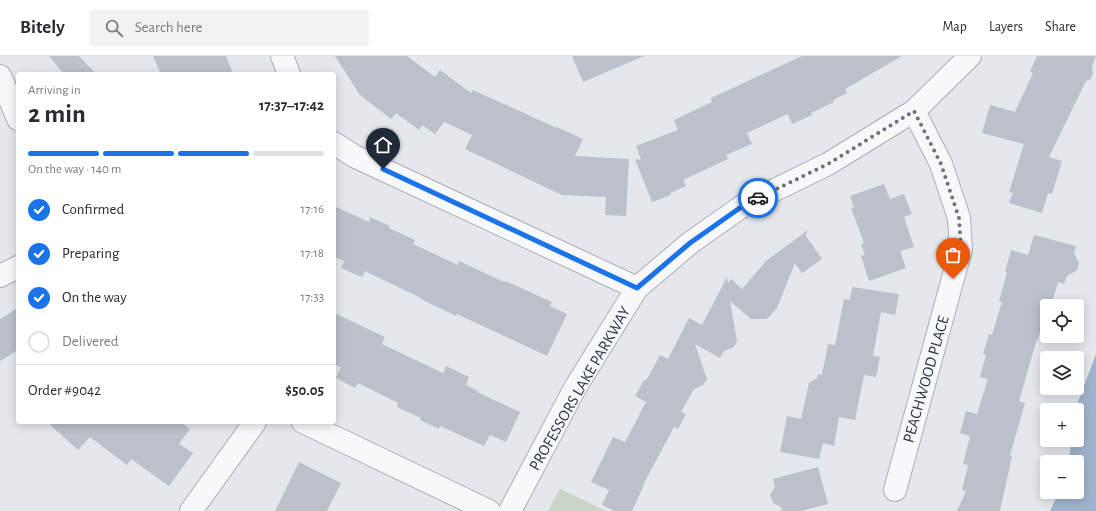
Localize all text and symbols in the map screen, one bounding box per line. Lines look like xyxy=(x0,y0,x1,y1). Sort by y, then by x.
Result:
search box xyxy=(89,10,369,46)
icon: search xyxy=(103,17,125,39)
text: Bitely xyxy=(20,18,65,37)
text: Search here xyxy=(135,20,202,35)
text: Map xyxy=(942,20,967,34)
text: Layers xyxy=(989,20,1023,34)
text: Share xyxy=(1045,20,1076,34)
text: Arriving in xyxy=(28,84,81,97)
text: 17:37–17:42 xyxy=(259,98,324,113)
text: 2 min xyxy=(28,101,86,127)
pin xyxy=(366,128,400,169)
icon: home xyxy=(372,134,394,156)
text: On the way · 140 m xyxy=(28,163,122,176)
courier xyxy=(738,178,778,218)
icon: car xyxy=(747,187,769,209)
icon: check xyxy=(28,199,50,221)
text: Confirmed xyxy=(62,202,124,217)
text: 17:16 xyxy=(301,203,324,216)
pin xyxy=(936,238,970,279)
icon: check xyxy=(28,243,50,265)
icon: bag xyxy=(942,244,964,266)
text: Preparing xyxy=(62,246,119,261)
text: 17:18 xyxy=(300,247,324,260)
icon: check xyxy=(28,287,50,309)
text: On the way xyxy=(62,290,127,305)
text: 17:33 xyxy=(300,291,324,304)
map controls xyxy=(1040,299,1084,499)
button: locate xyxy=(1040,299,1084,343)
street label: PROFESSORS LAKE PARKWAY xyxy=(526,303,634,473)
street label: PEACHWOOD PLACE xyxy=(900,314,952,445)
text: Delivered xyxy=(62,334,119,349)
button: layers xyxy=(1040,351,1084,395)
text: Order #9042 xyxy=(28,383,101,398)
text: $50.05 xyxy=(285,383,324,398)
button: + xyxy=(1040,403,1084,447)
button: − xyxy=(1040,455,1084,499)

